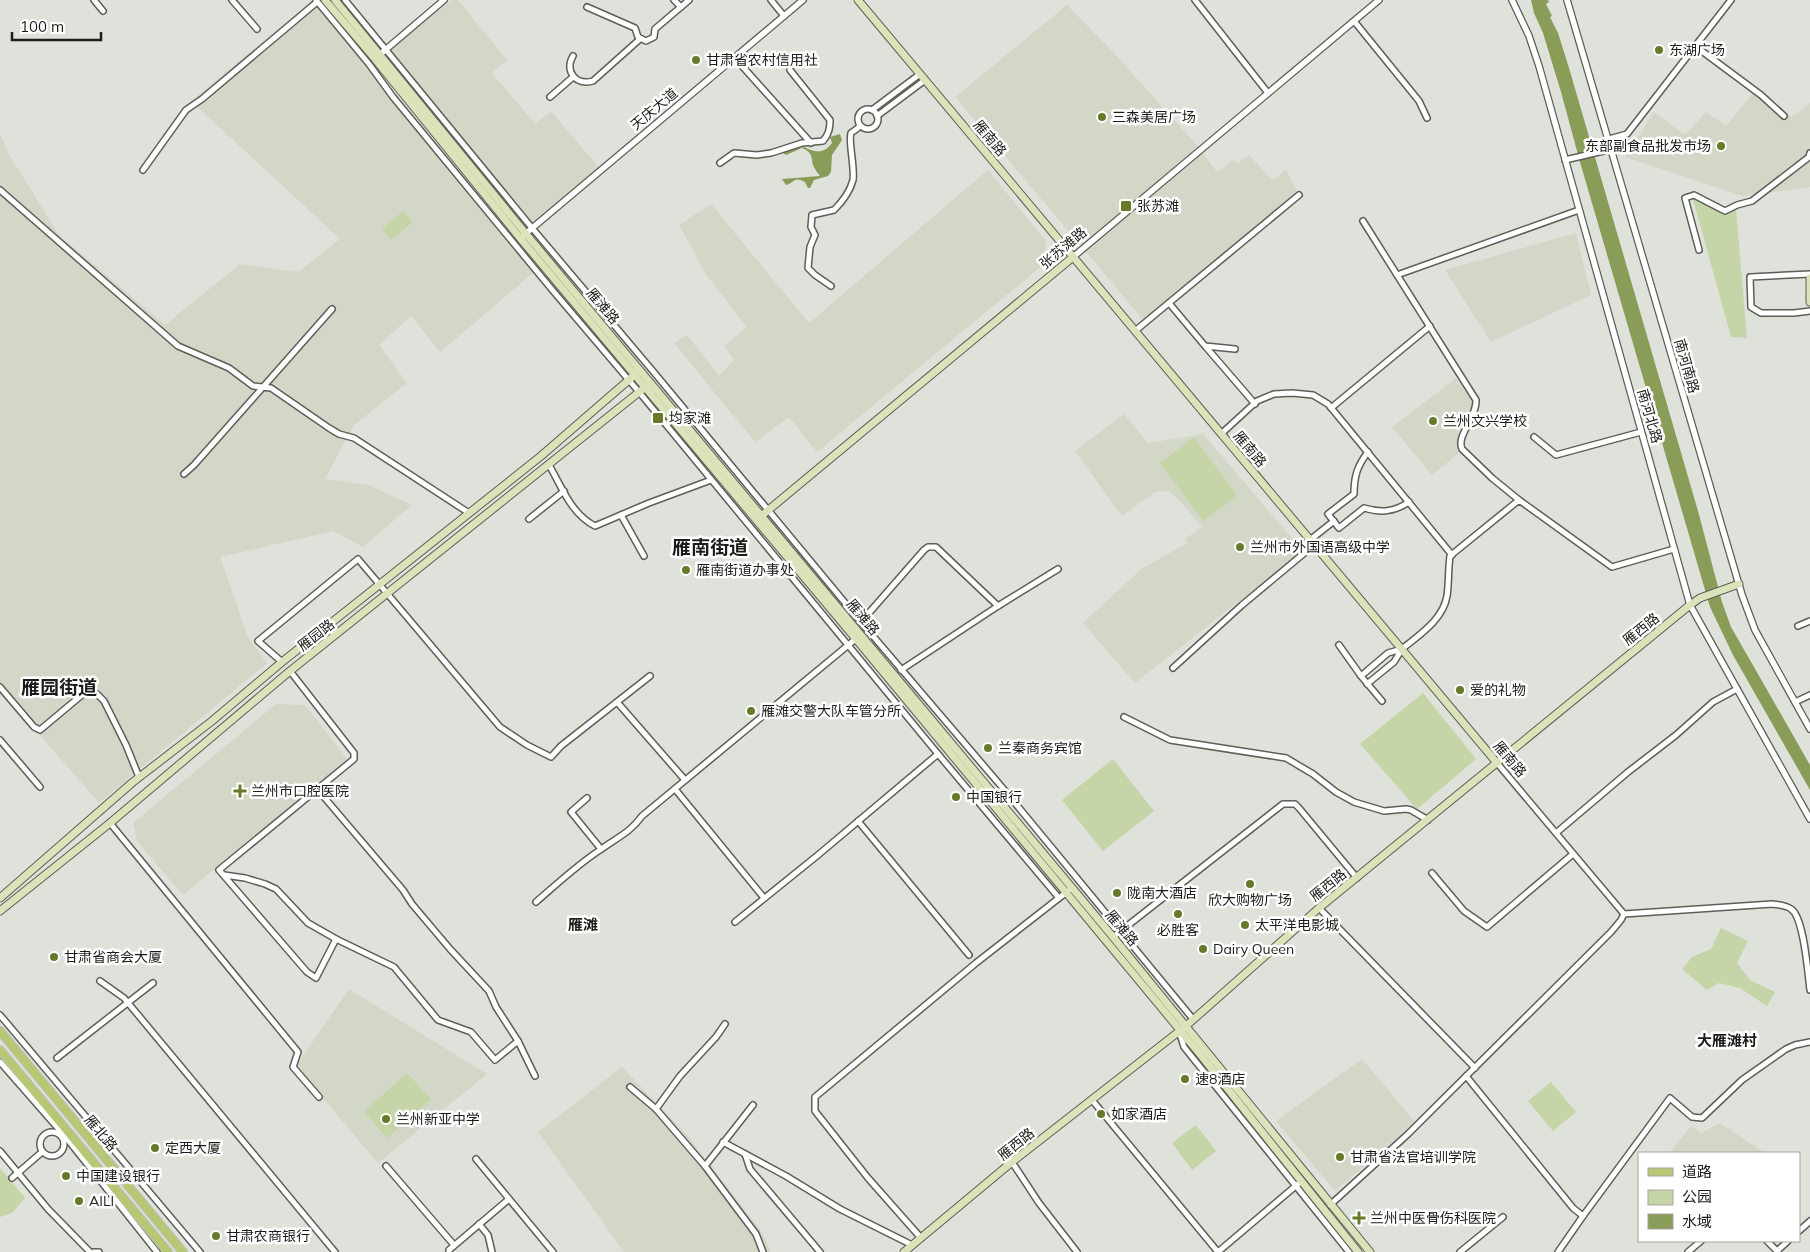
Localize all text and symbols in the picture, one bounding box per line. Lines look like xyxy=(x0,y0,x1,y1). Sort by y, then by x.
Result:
scale bar xyxy=(12,10,101,42)
text: 100 m xyxy=(20,17,64,36)
place label: 东湖广场 xyxy=(1669,41,1725,59)
marker: 东湖广场 xyxy=(1653,44,1665,56)
place label: 甘肃省农村信用社 xyxy=(706,51,818,69)
marker: 甘肃省农村信用社 xyxy=(690,54,702,66)
street label: 天庆大道 xyxy=(627,84,681,134)
place label: 三森美居广场 xyxy=(1112,108,1196,126)
marker: 三森美居广场 xyxy=(1096,111,1108,123)
street label: 雁南路 xyxy=(970,116,1010,160)
place label: 东部副食品批发市场 xyxy=(1585,137,1711,155)
marker: 东部副食品批发市场 xyxy=(1715,140,1727,152)
place label: 张苏滩 xyxy=(1137,197,1179,215)
marker: 张苏滩 xyxy=(1119,199,1133,213)
street label: 张苏滩路 xyxy=(1036,223,1090,273)
street label: 雁滩路 xyxy=(583,284,623,328)
street label: 南河南路 xyxy=(1671,337,1703,395)
street label: 南河北路 xyxy=(1634,387,1666,445)
place label: 均家滩 xyxy=(669,409,711,427)
marker: 均家滩 xyxy=(651,411,665,425)
place label: 兰州文兴学校 xyxy=(1443,412,1527,430)
marker: 兰州文兴学校 xyxy=(1427,415,1439,427)
street label: 雁南路 xyxy=(1230,427,1270,471)
district label: 雁南街道 xyxy=(672,535,748,559)
place label: 兰州市外国语高级中学 xyxy=(1250,538,1390,556)
marker: 兰州市外国语高级中学 xyxy=(1234,541,1246,553)
place label: 雁南街道办事处 xyxy=(696,561,794,579)
marker: 雁南街道办事处 xyxy=(680,564,692,576)
street label: 雁滩路 xyxy=(843,595,883,639)
street label: 雁西路 xyxy=(1619,609,1663,649)
street label: 雁园路 xyxy=(294,615,338,655)
district label: 雁园街道 xyxy=(21,675,97,699)
place label: 爱的礼物 xyxy=(1470,681,1526,699)
marker: 爱的礼物 xyxy=(1454,684,1466,696)
place label: 雁滩交警大队车管分所 xyxy=(761,702,901,720)
marker: 雁滩交警大队车管分所 xyxy=(745,705,757,717)
street label: 雁南路 xyxy=(1490,737,1530,781)
place label: 兰秦商务宾馆 xyxy=(998,739,1082,757)
marker: 兰秦商务宾馆 xyxy=(982,742,994,754)
place label: 兰州市口腔医院 xyxy=(251,782,349,800)
marker: 兰州市口腔医院 xyxy=(233,784,247,798)
place label: 中国银行 xyxy=(966,788,1022,806)
marker: 中国银行 xyxy=(950,791,962,803)
street label: 雁西路 xyxy=(1306,865,1350,905)
marker: 欣大购物广场 xyxy=(1244,878,1256,890)
place label: 陇南大酒店 xyxy=(1127,884,1197,902)
marker: 陇南大酒店 xyxy=(1111,887,1123,899)
place label: 欣大购物广场 xyxy=(1208,891,1292,909)
street label: 雁滩路 xyxy=(1102,906,1142,950)
marker: 必胜客 xyxy=(1172,908,1184,920)
district label: 雁滩 xyxy=(568,915,598,934)
place label: 太平洋电影城 xyxy=(1255,916,1339,934)
marker: 太平洋电影城 xyxy=(1239,919,1251,931)
place label: 必胜客 xyxy=(1157,921,1199,939)
place label: Dairy Queen xyxy=(1213,940,1294,958)
marker: Dairy Queen xyxy=(1197,943,1209,955)
place label: 甘肃省商会大厦 xyxy=(64,948,162,966)
marker: 甘肃省商会大厦 xyxy=(48,951,60,963)
district label: 大雁滩村 xyxy=(1697,1031,1757,1050)
place label: 速8酒店 xyxy=(1195,1070,1245,1088)
marker: 速8酒店 xyxy=(1179,1073,1191,1085)
place label: 如家酒店 xyxy=(1111,1105,1167,1123)
marker: 如家酒店 xyxy=(1095,1108,1107,1120)
place label: 兰州新亚中学 xyxy=(396,1110,480,1128)
street label: 雁北路 xyxy=(81,1111,121,1155)
marker: 兰州新亚中学 xyxy=(380,1113,392,1125)
street label: 雁西路 xyxy=(994,1124,1038,1164)
place label: 定西大厦 xyxy=(165,1139,221,1157)
marker: 定西大厦 xyxy=(149,1142,161,1154)
place label: 甘肃省法官培训学院 xyxy=(1350,1148,1476,1166)
marker: 甘肃省法官培训学院 xyxy=(1334,1151,1346,1163)
legend xyxy=(1638,1152,1800,1242)
text: 道路 xyxy=(1682,1162,1712,1181)
place label: 中国建设银行 xyxy=(76,1167,160,1185)
marker: 中国建设银行 xyxy=(60,1170,72,1182)
text: 公园 xyxy=(1682,1187,1712,1206)
place label: AILI xyxy=(89,1192,114,1210)
marker: AILI xyxy=(73,1195,85,1207)
place label: 兰州中医骨伤科医院 xyxy=(1370,1209,1496,1227)
marker: 兰州中医骨伤科医院 xyxy=(1352,1211,1366,1225)
text: 水域 xyxy=(1682,1212,1712,1231)
place label: 甘肃农商银行 xyxy=(226,1227,310,1245)
marker: 甘肃农商银行 xyxy=(210,1230,222,1242)

